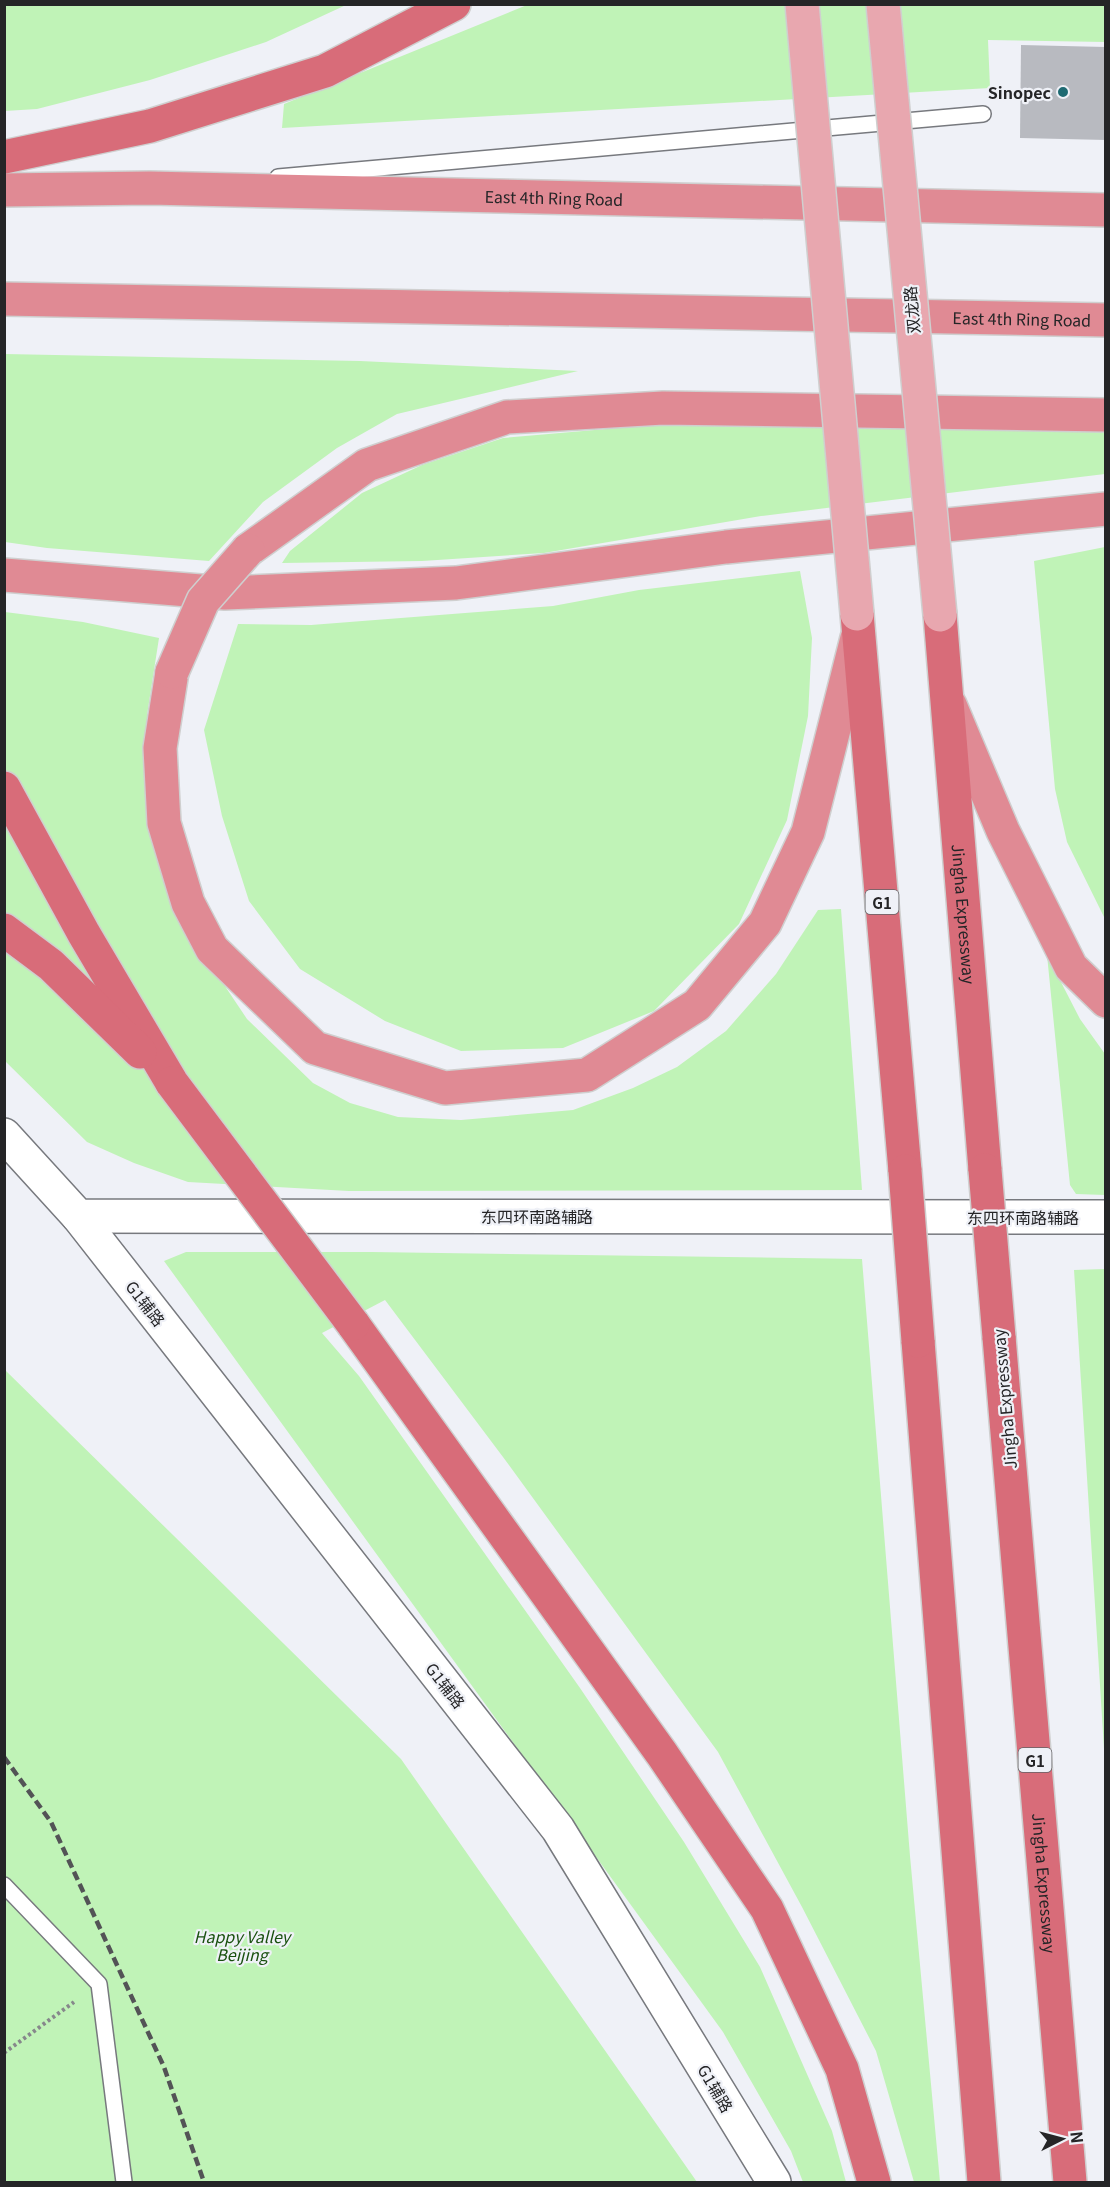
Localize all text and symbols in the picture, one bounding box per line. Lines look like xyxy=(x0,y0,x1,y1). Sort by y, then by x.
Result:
place label: Sinopec xyxy=(988,80,1051,104)
marker: Sinopec xyxy=(1056,85,1070,99)
street label: East 4th Ring Road xyxy=(484,184,623,211)
street label: 双龙路 xyxy=(897,285,925,335)
street label: East 4th Ring Road xyxy=(952,305,1091,332)
street label: Jingha Expressway xyxy=(947,843,982,986)
road number: G1 xyxy=(866,890,898,914)
street label: 东四环南路辅路 xyxy=(481,1204,593,1228)
street label: 东四环南路辅路 xyxy=(967,1205,1079,1229)
street label: G1辅路 xyxy=(121,1275,171,1331)
street label: Jingha Expressway xyxy=(986,1327,1022,1470)
street label: G1辅路 xyxy=(421,1657,471,1713)
road number: G1 xyxy=(1018,1748,1052,1772)
street label: Jingha Expressway xyxy=(1027,1812,1063,1955)
park label: Happy Valley Beijing xyxy=(194,1924,293,1966)
street label: G1辅路 xyxy=(692,2060,740,2116)
north arrow xyxy=(1032,2109,1092,2169)
text: N xyxy=(1065,2130,1090,2145)

